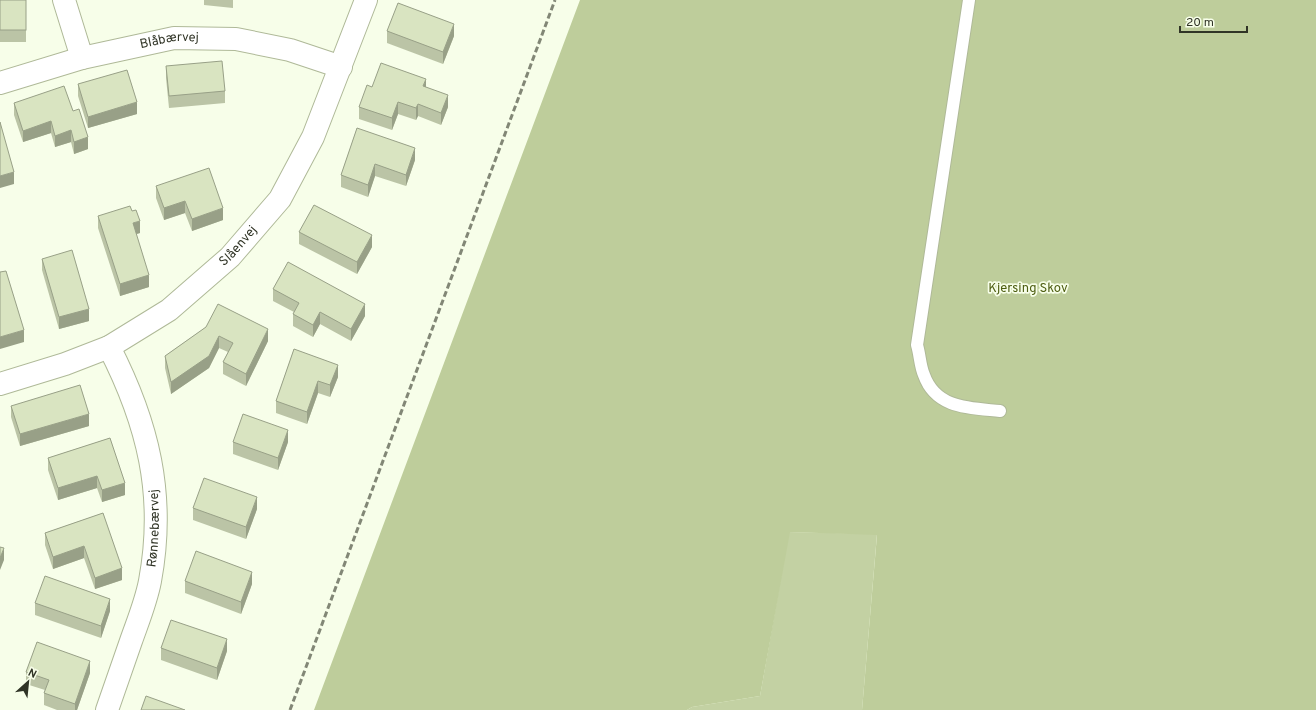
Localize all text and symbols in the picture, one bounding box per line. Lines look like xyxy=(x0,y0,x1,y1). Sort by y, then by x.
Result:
scale bar xyxy=(1180,8,1247,34)
text: 20 m xyxy=(1186,15,1214,31)
street label: Blåbærvej xyxy=(138,30,199,53)
street label: Slåenvej xyxy=(216,223,261,270)
park label: Kjersing Skov xyxy=(988,281,1068,297)
street label: Rønnebærvej xyxy=(144,488,164,569)
north arrow xyxy=(8,662,48,702)
text: N xyxy=(25,666,39,682)

